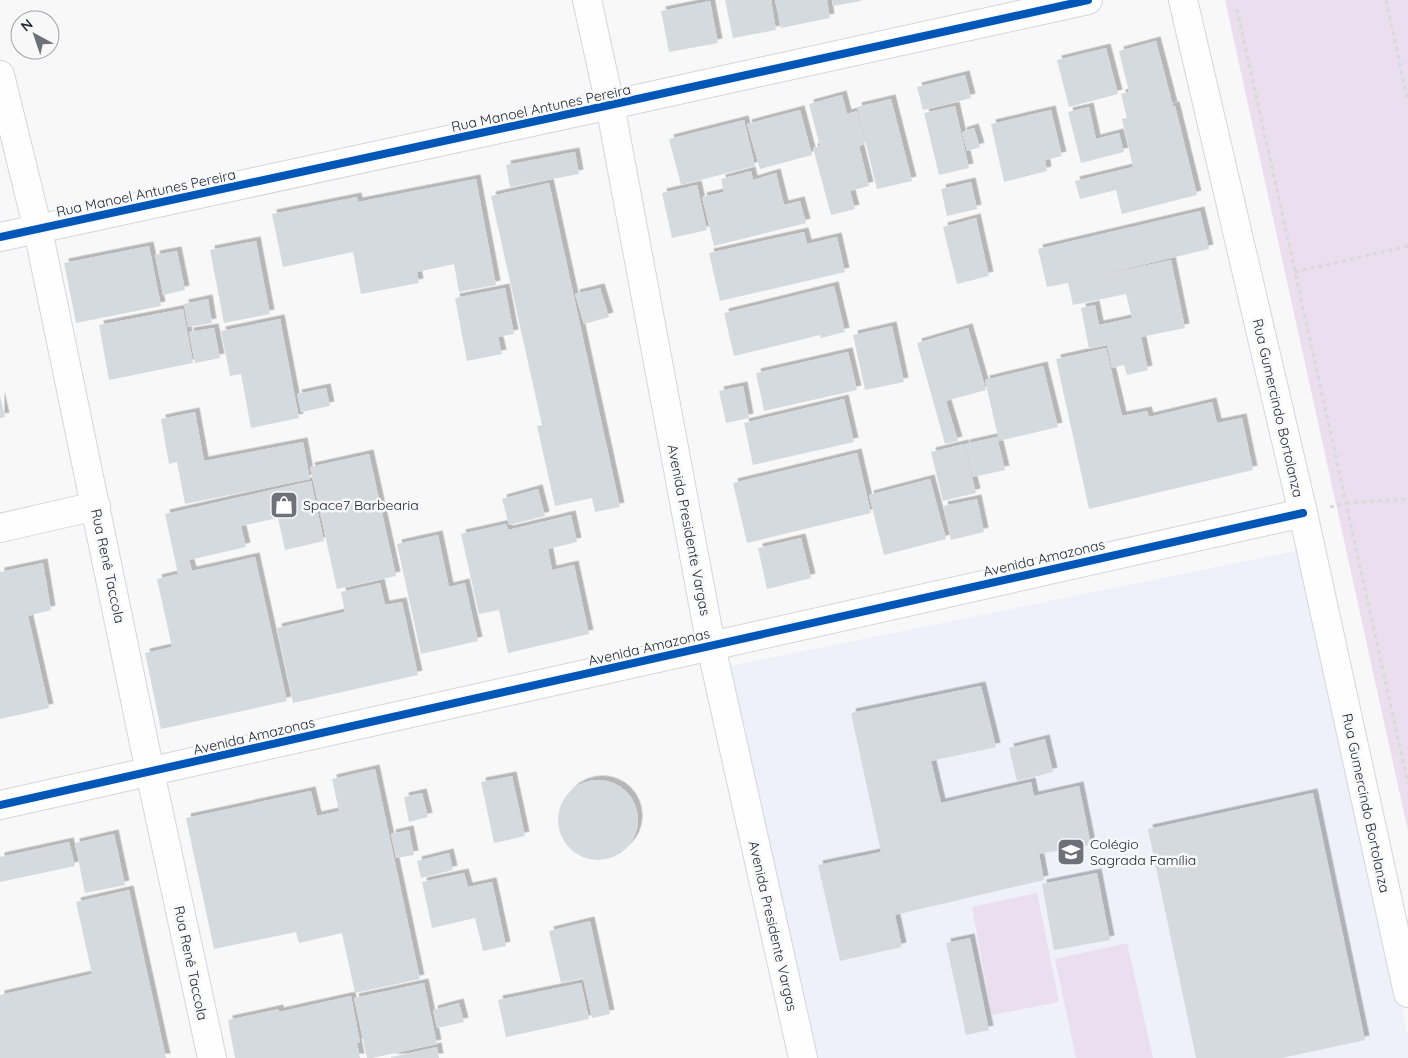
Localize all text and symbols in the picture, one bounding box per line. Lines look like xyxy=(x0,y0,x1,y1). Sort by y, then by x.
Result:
north arrow xyxy=(10,10,60,60)
text: N xyxy=(17,15,36,35)
street label: Rua Manoel Antunes Pereira xyxy=(450,80,632,136)
street label: Rua Manoel Antunes Pereira xyxy=(55,165,237,221)
street label: Rua Gumercindo Bortolanza xyxy=(1249,317,1307,499)
street label: Avenida Presidente Vargas xyxy=(664,443,714,617)
shop icon: Space7 Barbearia xyxy=(269,490,299,520)
place label: Space7 Barbearia xyxy=(303,496,419,514)
street label: Rua Renê Taccola xyxy=(87,507,129,625)
street label: Avenida Amazonas xyxy=(981,535,1107,581)
street label: Avenida Amazonas xyxy=(586,624,712,670)
street label: Rua Gumercindo Bortolanza xyxy=(1338,712,1394,894)
street label: Avenida Amazonas xyxy=(191,713,317,759)
place label: Colégio Sagrada Família xyxy=(1090,835,1196,869)
school or university icon: Colégio Sagrada Família xyxy=(1056,837,1086,867)
street label: Avenida Presidente Vargas xyxy=(745,839,801,1013)
street label: Rua Renê Taccola xyxy=(170,904,212,1022)

